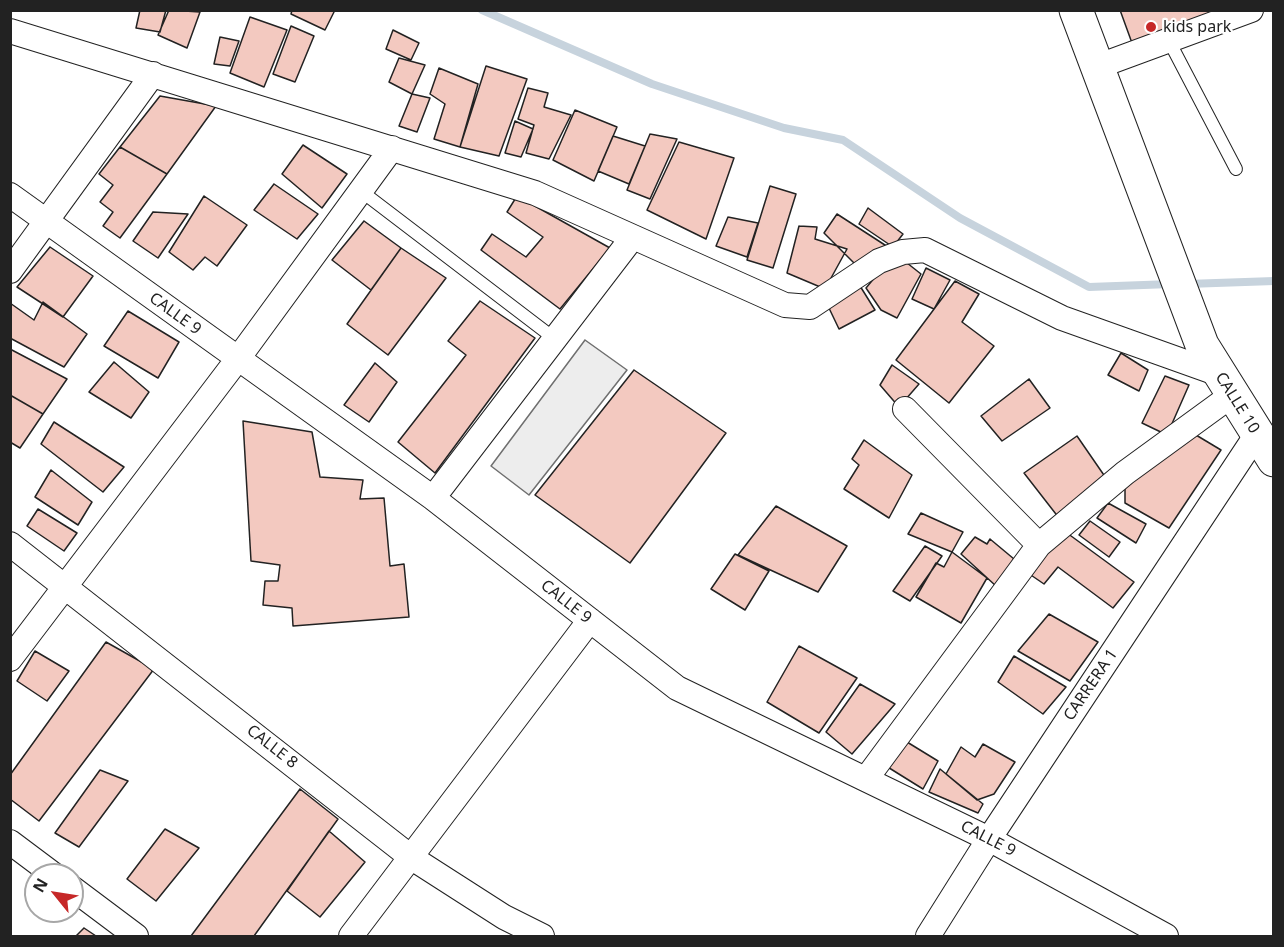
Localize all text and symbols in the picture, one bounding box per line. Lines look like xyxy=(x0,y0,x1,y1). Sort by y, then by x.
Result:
place label: kids park xyxy=(1163,17,1231,37)
marker: kids park xyxy=(1144,20,1158,34)
street label: CALLE 9 xyxy=(145,289,205,339)
street label: CALLE 10 xyxy=(1211,369,1263,437)
street label: CALLE 9 xyxy=(537,576,595,628)
street label: CARRERA 1 xyxy=(1060,645,1122,725)
street label: CALLE 8 xyxy=(243,721,301,773)
street label: CALLE 9 xyxy=(957,817,1019,861)
north arrow xyxy=(24,863,84,923)
text: N xyxy=(27,874,53,896)

